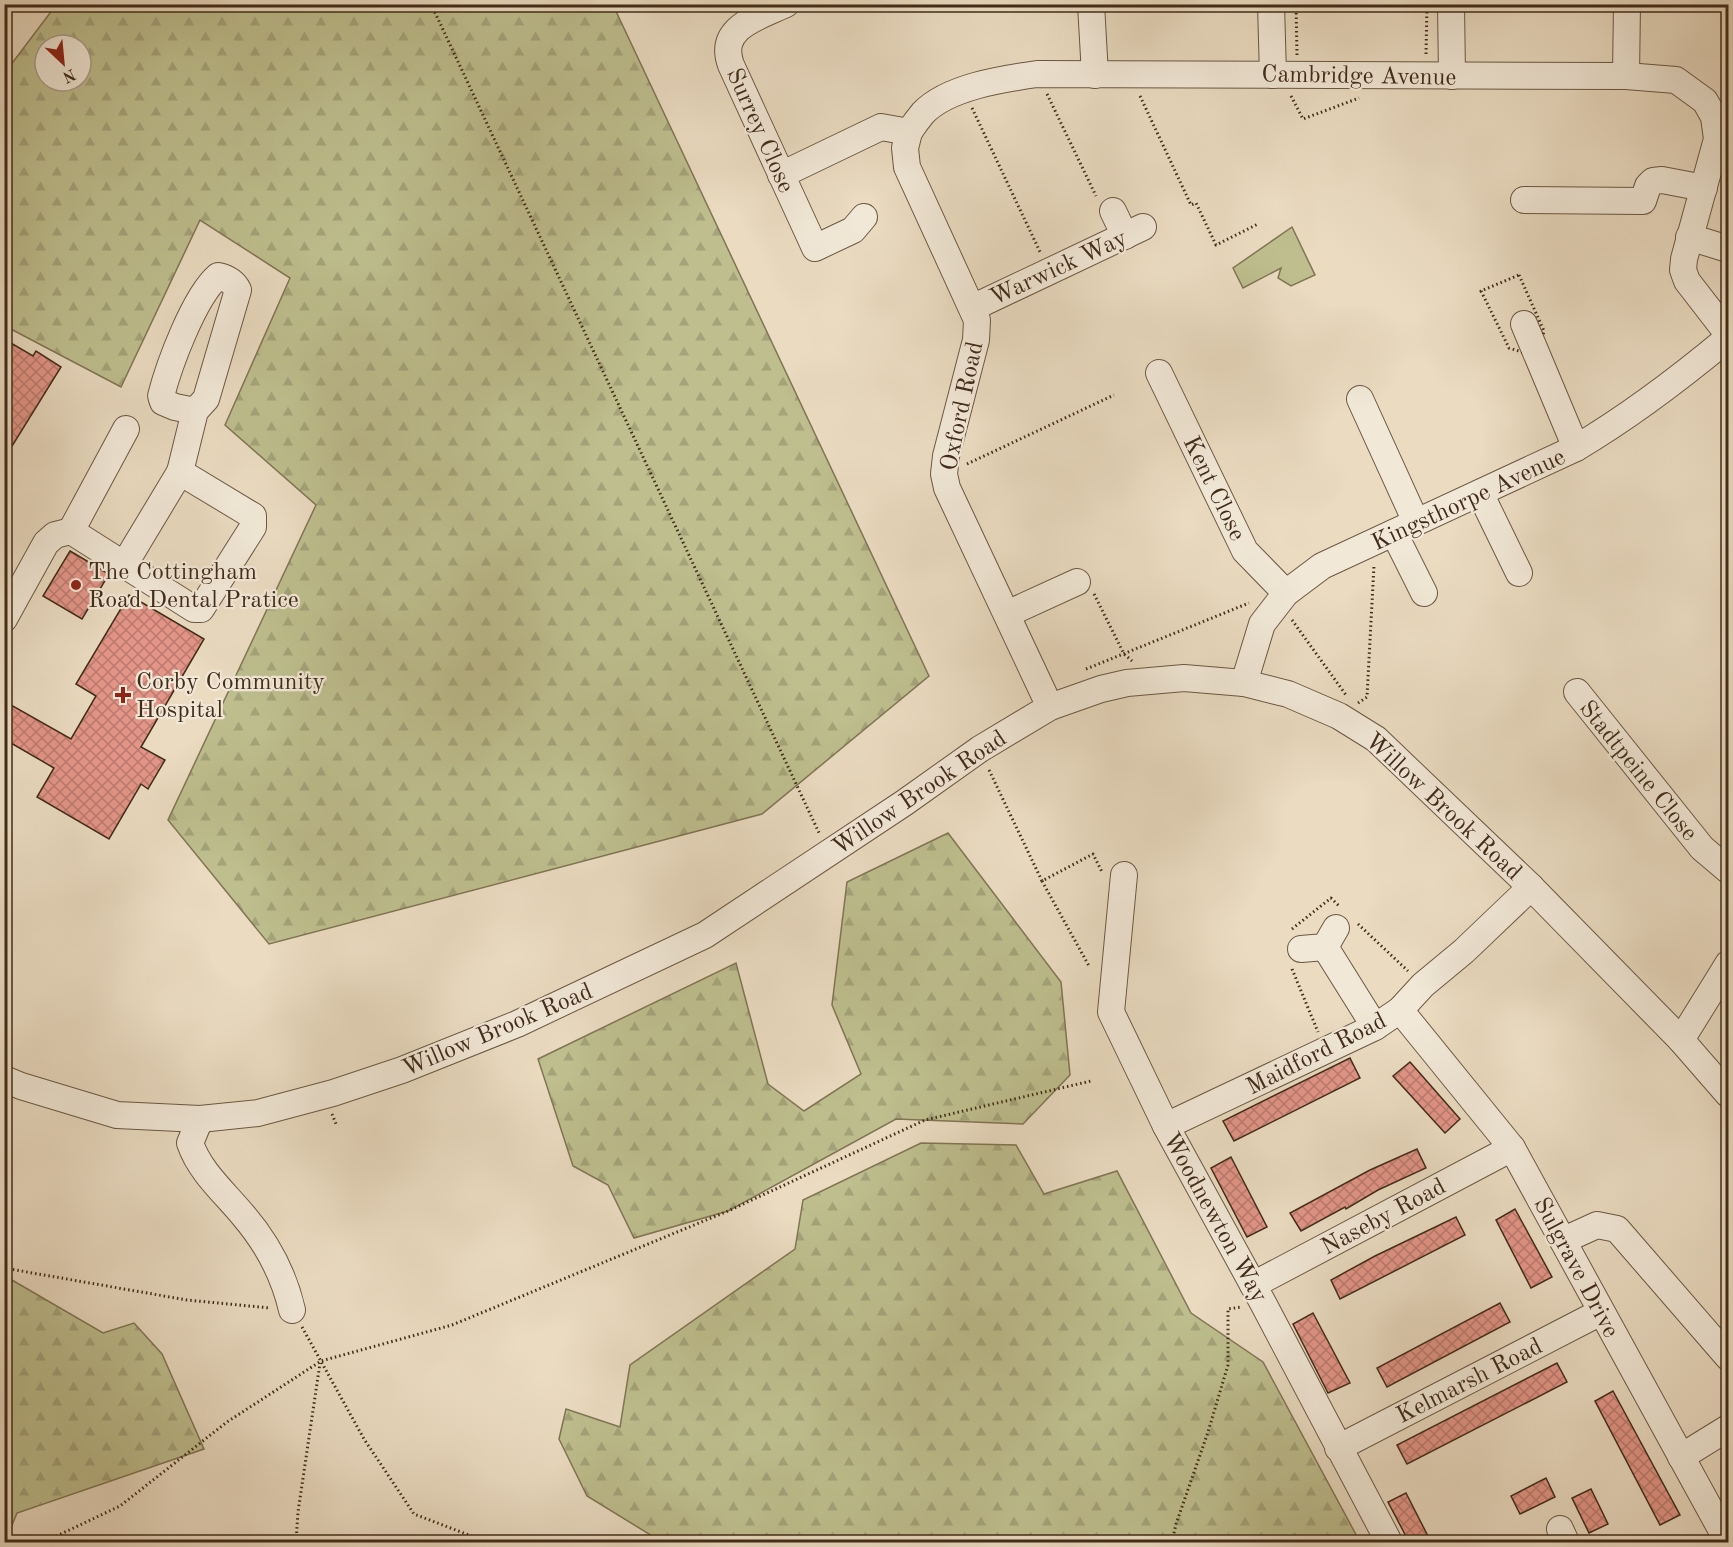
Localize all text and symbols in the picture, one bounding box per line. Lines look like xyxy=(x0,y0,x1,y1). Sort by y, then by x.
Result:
north arrow xyxy=(33,33,93,93)
street label: Cambridge Avenue xyxy=(1261,63,1457,91)
text: N xyxy=(59,65,78,85)
street label: Surrey Close xyxy=(721,65,797,197)
street label: Warwick Way xyxy=(987,227,1131,311)
street label: Oxford Road xyxy=(938,340,988,473)
street label: Kent Close xyxy=(1178,433,1249,545)
street label: Kingsthorpe Avenue xyxy=(1368,445,1569,556)
place label: The Cottingham Road Dental Pratice xyxy=(88,561,299,613)
marker: The Cottingham Road Dental Pratice xyxy=(69,578,83,592)
place label: Corby Community Hospital xyxy=(136,671,325,723)
marker: Corby Community Hospital xyxy=(114,686,132,704)
street label: Stadtpeine Close xyxy=(1574,697,1701,846)
street label: Willow Brook Road xyxy=(829,727,1011,861)
street label: Willow Brook Road xyxy=(1360,729,1525,886)
street label: Willow Brook Road xyxy=(399,980,596,1082)
street label: Maidford Road xyxy=(1243,1009,1391,1100)
street label: Woodnewton Way xyxy=(1158,1129,1271,1307)
street label: Naseby Road xyxy=(1318,1175,1450,1261)
street label: Sulgrave Drive xyxy=(1528,1194,1622,1342)
street label: Kelmarsh Road xyxy=(1393,1335,1547,1429)

